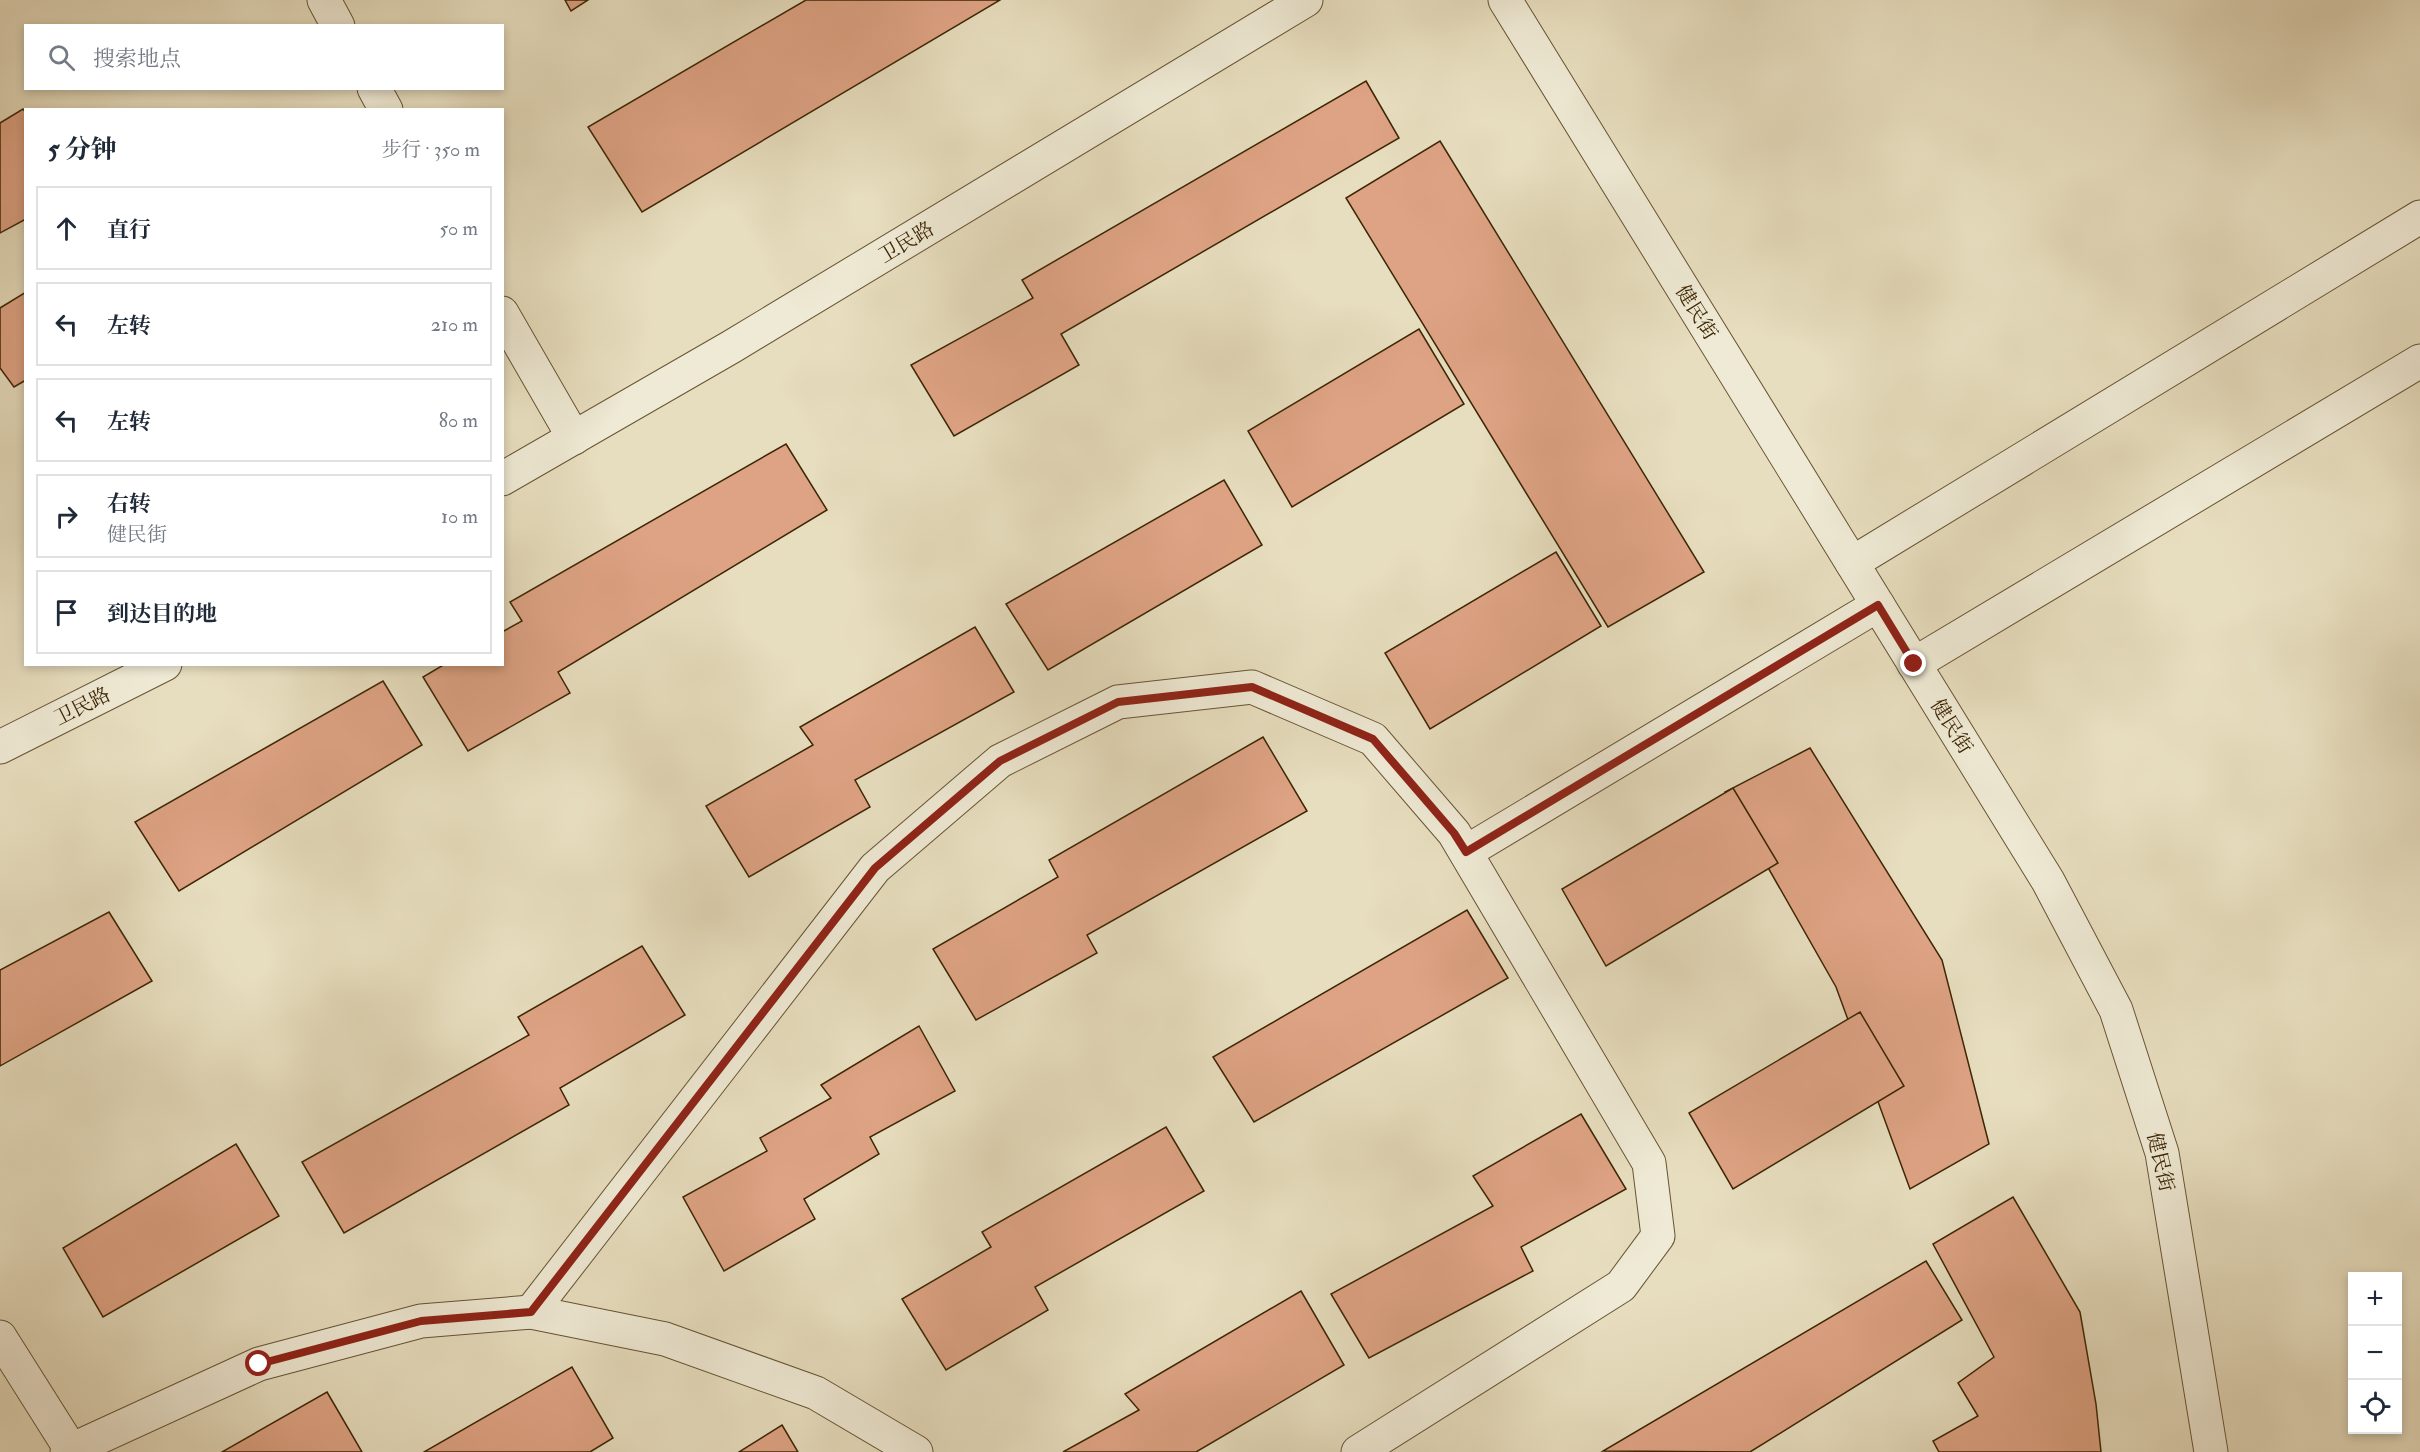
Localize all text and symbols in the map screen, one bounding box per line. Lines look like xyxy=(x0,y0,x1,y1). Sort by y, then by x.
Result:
search box xyxy=(24,24,504,90)
icon: search xyxy=(45,41,78,74)
text: 搜索地点 xyxy=(93,45,181,73)
text: 5 分钟 xyxy=(48,134,117,166)
text: 步行 · 350 m xyxy=(381,137,480,162)
icon: ahead xyxy=(50,212,83,245)
text: 直行 xyxy=(107,216,151,244)
text: 50 m xyxy=(439,216,478,241)
street label: 卫民路 xyxy=(874,216,938,269)
street label: 健民街 xyxy=(1670,280,1723,344)
icon: left xyxy=(50,308,83,341)
text: 左转 xyxy=(107,312,151,340)
text: 210 m xyxy=(431,312,478,337)
icon: left xyxy=(50,404,83,437)
text: 左转 xyxy=(107,408,151,436)
text: 80 m xyxy=(439,408,478,433)
text: 右转 xyxy=(107,490,151,518)
icon: right xyxy=(50,500,83,533)
text: 10 m xyxy=(441,504,478,529)
text: 健民街 xyxy=(107,522,167,547)
icon: arrive xyxy=(50,596,83,629)
text: 到达目的地 xyxy=(107,600,217,628)
route end xyxy=(1900,650,1926,676)
street label: 卫民路 xyxy=(50,682,115,731)
street label: 健民街 xyxy=(1925,694,1978,758)
street label: 健民街 xyxy=(2142,1130,2179,1194)
map controls xyxy=(2348,1272,2402,1434)
button: + xyxy=(2348,1272,2402,1326)
button: − xyxy=(2348,1326,2402,1380)
route start xyxy=(245,1350,271,1376)
button: locate xyxy=(2348,1380,2402,1434)

